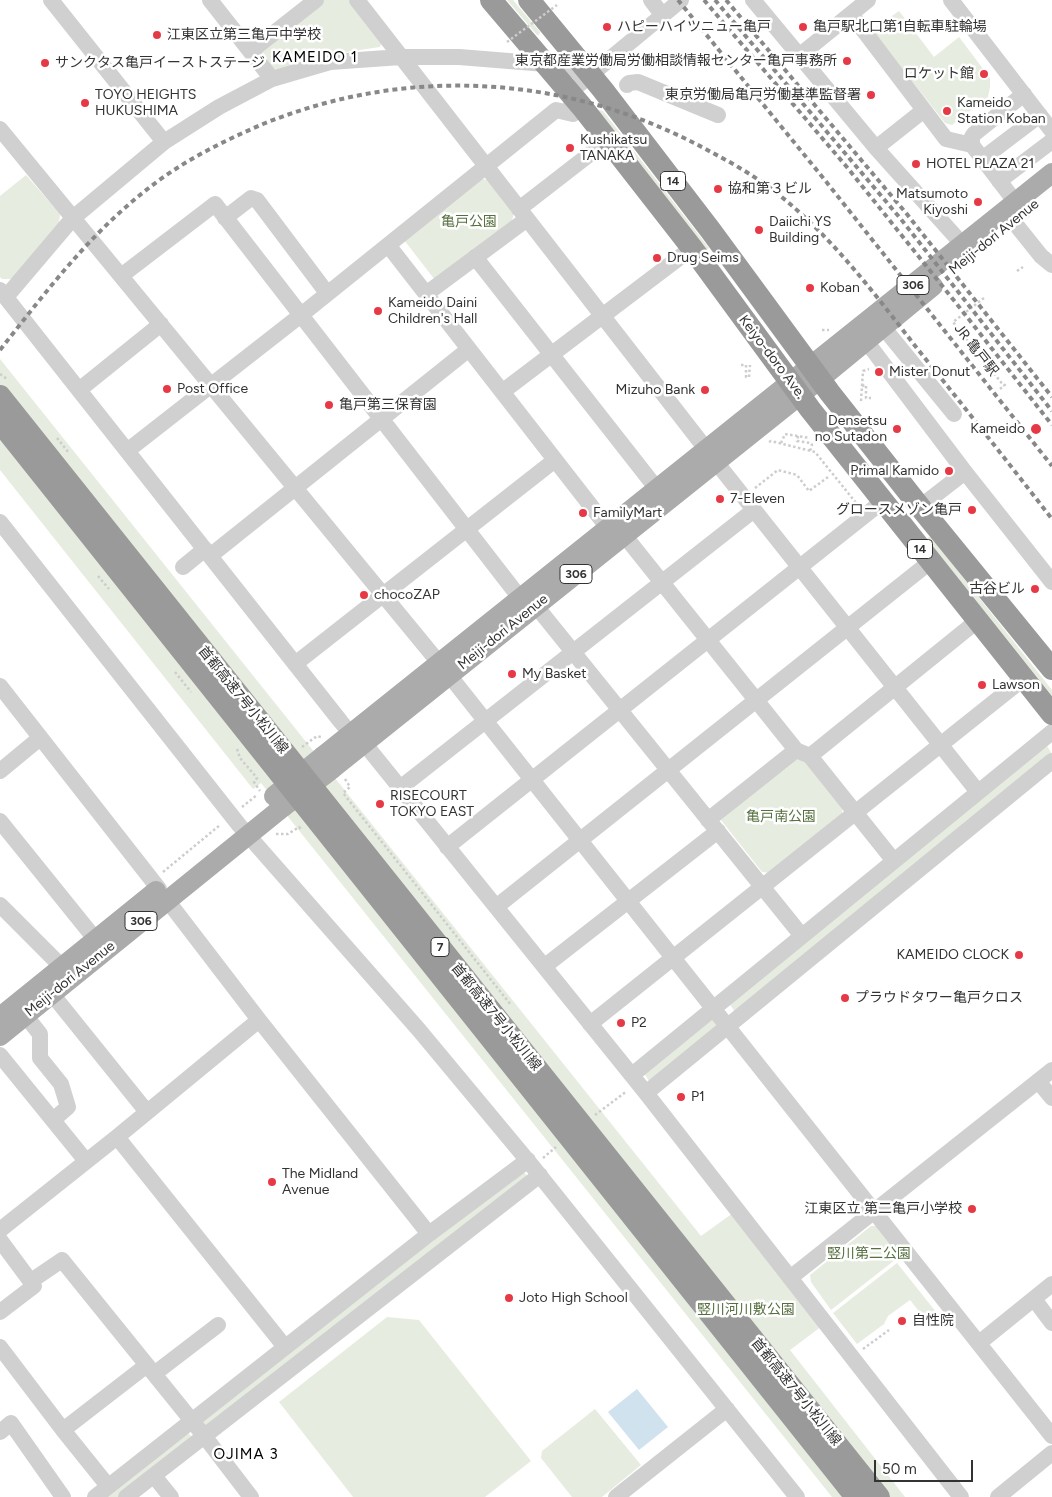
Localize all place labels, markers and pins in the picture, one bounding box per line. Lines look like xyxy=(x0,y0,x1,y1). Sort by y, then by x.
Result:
place label: ハピーハイツニュー亀戸 xyxy=(617,19,771,35)
place label: 亀戸駅北口第1自転車駐輪場 xyxy=(813,19,987,35)
marker: ハピーハイツニュー亀戸 xyxy=(601,21,613,33)
marker: 亀戸駅北口第1自転車駐輪場 xyxy=(797,21,809,33)
place label: 江東区立第三亀戸中学校 xyxy=(167,27,321,43)
marker: 江東区立第三亀戸中学校 xyxy=(151,29,163,41)
place label: 東京都産業労働局労働相談情報センター亀戸事務所 xyxy=(515,53,837,69)
place label: サンクタス亀戸イーストステージ xyxy=(55,55,265,71)
marker: 東京都産業労働局労働相談情報センター亀戸事務所 xyxy=(841,55,853,67)
marker: サンクタス亀戸イーストステージ xyxy=(39,57,51,69)
place label: ロケット館 xyxy=(904,66,974,82)
marker: ロケット館 xyxy=(978,68,990,80)
place label: TOYO HEIGHTS HUKUSHIMA xyxy=(95,87,196,120)
place label: 東京労働局亀戸労働基準監督署 xyxy=(665,87,861,103)
marker: 東京労働局亀戸労働基準監督署 xyxy=(865,89,877,101)
place label: Kameido Station Koban xyxy=(957,95,1046,128)
marker: TOYO HEIGHTS HUKUSHIMA xyxy=(79,97,91,109)
marker: Kameido Station Koban xyxy=(941,105,953,117)
place label: Kushikatsu TANAKA xyxy=(580,132,647,164)
marker: Kushikatsu TANAKA xyxy=(564,142,576,154)
place label: HOTEL PLAZA 21 xyxy=(926,156,1034,172)
marker: HOTEL PLAZA 21 xyxy=(910,158,922,170)
place label: 協和第３ビル xyxy=(728,181,812,197)
marker: 協和第３ビル xyxy=(712,183,724,195)
place label: Matsumoto Kiyoshi xyxy=(896,186,968,218)
marker: Matsumoto Kiyoshi xyxy=(972,196,984,208)
place label: Daiichi YS Building xyxy=(769,214,831,246)
marker: Daiichi YS Building xyxy=(753,224,765,236)
place label: Drug Seims xyxy=(667,250,739,266)
marker: Drug Seims xyxy=(651,252,663,264)
place label: Koban xyxy=(820,280,860,296)
marker: Koban xyxy=(804,282,816,294)
place label: Kameido Daini Children's Hall xyxy=(388,295,477,328)
marker: Kameido Daini Children's Hall xyxy=(372,305,384,317)
place label: Mister Donut xyxy=(889,364,970,380)
marker: Mister Donut xyxy=(873,366,885,378)
place label: Post Office xyxy=(177,381,248,397)
place label: Mizuho Bank xyxy=(616,382,695,398)
marker: Post Office xyxy=(161,383,173,395)
marker: Mizuho Bank xyxy=(699,384,711,396)
place label: 亀戸第三保育園 xyxy=(339,397,437,413)
marker: 亀戸第三保育園 xyxy=(323,399,335,411)
place label: Densetsu no Sutadon xyxy=(815,413,887,446)
place label: Kameido xyxy=(970,421,1025,437)
marker: Kameido xyxy=(1029,422,1043,436)
marker: Densetsu no Sutadon xyxy=(891,423,903,435)
place label: Primal Kamido xyxy=(850,463,939,479)
marker: Primal Kamido xyxy=(943,465,955,477)
place label: 7-Eleven xyxy=(730,491,785,507)
marker: 7-Eleven xyxy=(714,493,726,505)
place label: グロースメゾン亀戸 xyxy=(836,502,962,518)
marker: グロースメゾン亀戸 xyxy=(966,504,978,516)
place label: FamilyMart xyxy=(593,505,662,521)
marker: FamilyMart xyxy=(577,507,589,519)
place label: 古谷ビル xyxy=(969,581,1025,597)
marker: 古谷ビル xyxy=(1029,583,1041,595)
place label: chocoZAP xyxy=(374,587,440,603)
marker: chocoZAP xyxy=(358,589,370,601)
place label: My Basket xyxy=(522,666,586,682)
marker: My Basket xyxy=(506,668,518,680)
place label: Lawson xyxy=(992,677,1040,693)
marker: Lawson xyxy=(976,679,988,691)
place label: RISECOURT TOKYO EAST xyxy=(390,788,474,820)
marker: RISECOURT TOKYO EAST xyxy=(374,798,386,810)
place label: KAMEIDO CLOCK xyxy=(896,947,1009,963)
marker: KAMEIDO CLOCK xyxy=(1013,949,1025,961)
place label: プラウドタワー亀戸クロス xyxy=(855,990,1023,1006)
marker: プラウドタワー亀戸クロス xyxy=(839,992,851,1004)
place label: P2 xyxy=(631,1015,647,1031)
marker: P2 xyxy=(615,1017,627,1029)
place label: P1 xyxy=(691,1089,705,1105)
marker: P1 xyxy=(675,1091,687,1103)
place label: The Midland Avenue xyxy=(282,1166,358,1198)
marker: The Midland Avenue xyxy=(266,1176,278,1188)
place label: 江東区立 第二亀戸小学校 xyxy=(805,1201,962,1217)
marker: 江東区立 第二亀戸小学校 xyxy=(966,1203,978,1215)
place label: Joto High School xyxy=(519,1290,628,1306)
marker: Joto High School xyxy=(503,1292,515,1304)
place label: 自性院 xyxy=(912,1313,954,1329)
marker: 自性院 xyxy=(896,1315,908,1327)

